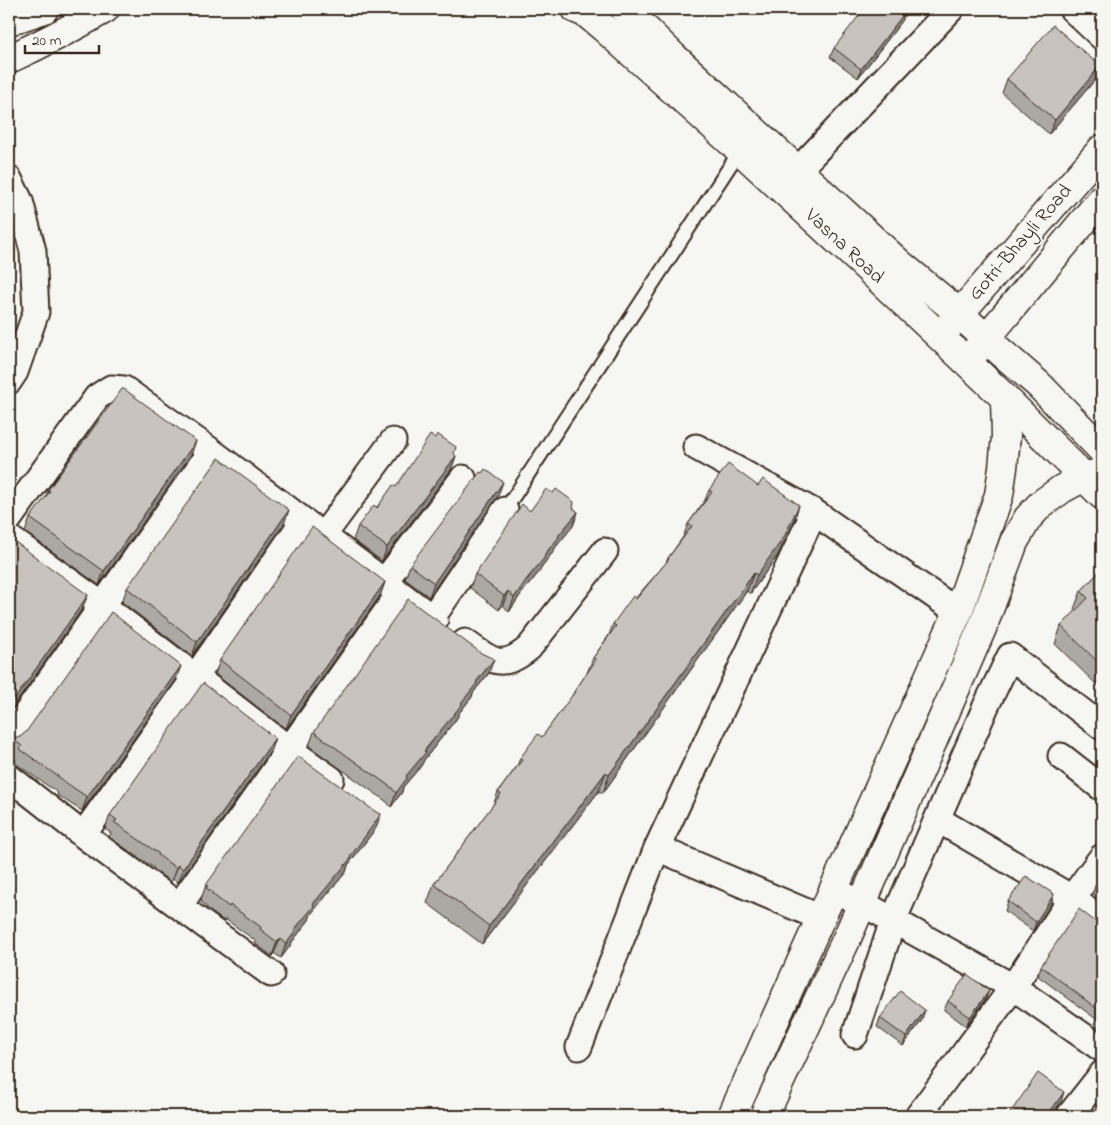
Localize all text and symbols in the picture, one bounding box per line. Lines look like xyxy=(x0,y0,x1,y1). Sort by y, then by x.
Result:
scale bar xyxy=(25,22,99,54)
text: 20 m xyxy=(32,30,62,52)
street label: Gotri-Bhayli Road xyxy=(962,178,1080,308)
street label: Vasna Road xyxy=(797,202,890,292)

